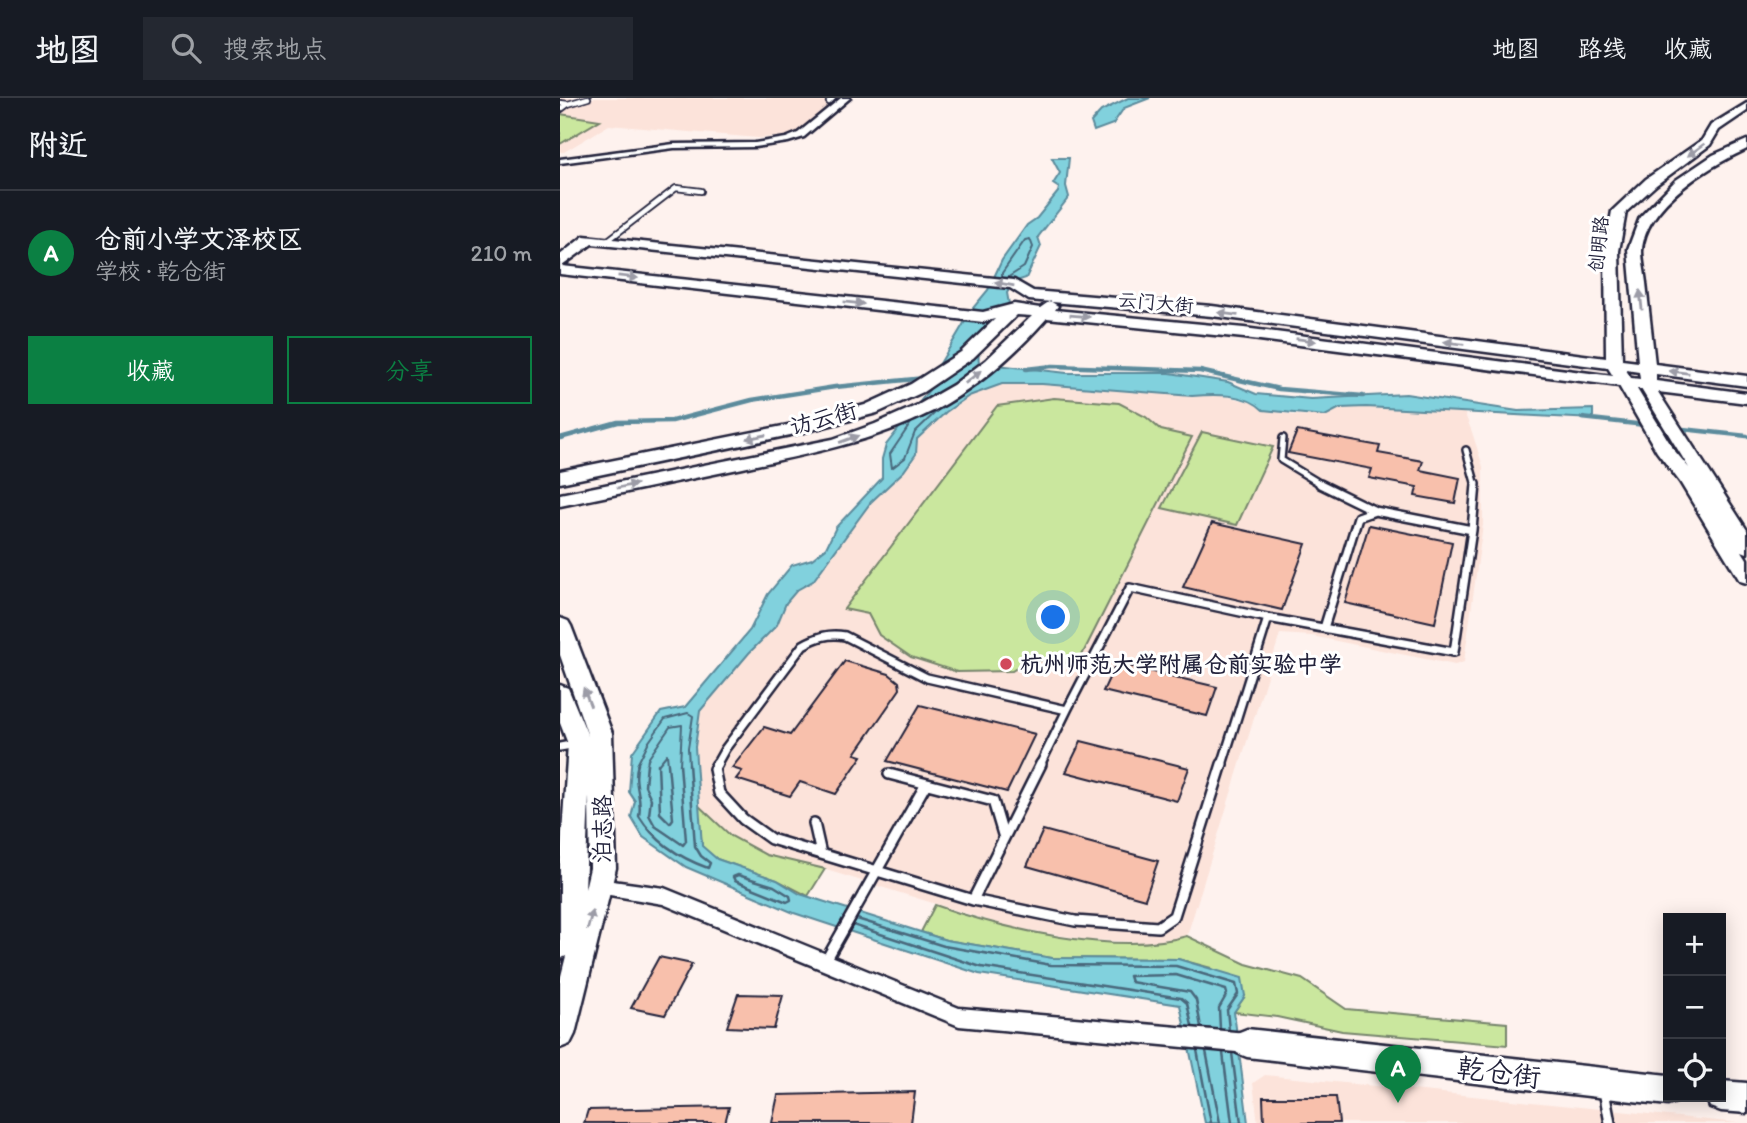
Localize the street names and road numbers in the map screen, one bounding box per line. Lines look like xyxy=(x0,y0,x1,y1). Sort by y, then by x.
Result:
street label: 创明路 xyxy=(1584,214,1613,274)
street label: 云门大街 xyxy=(1117,288,1195,317)
street label: 访云街 xyxy=(786,396,860,440)
street label: 泊志路 xyxy=(588,795,616,864)
street label: 乾仓街 xyxy=(1455,1050,1543,1094)

